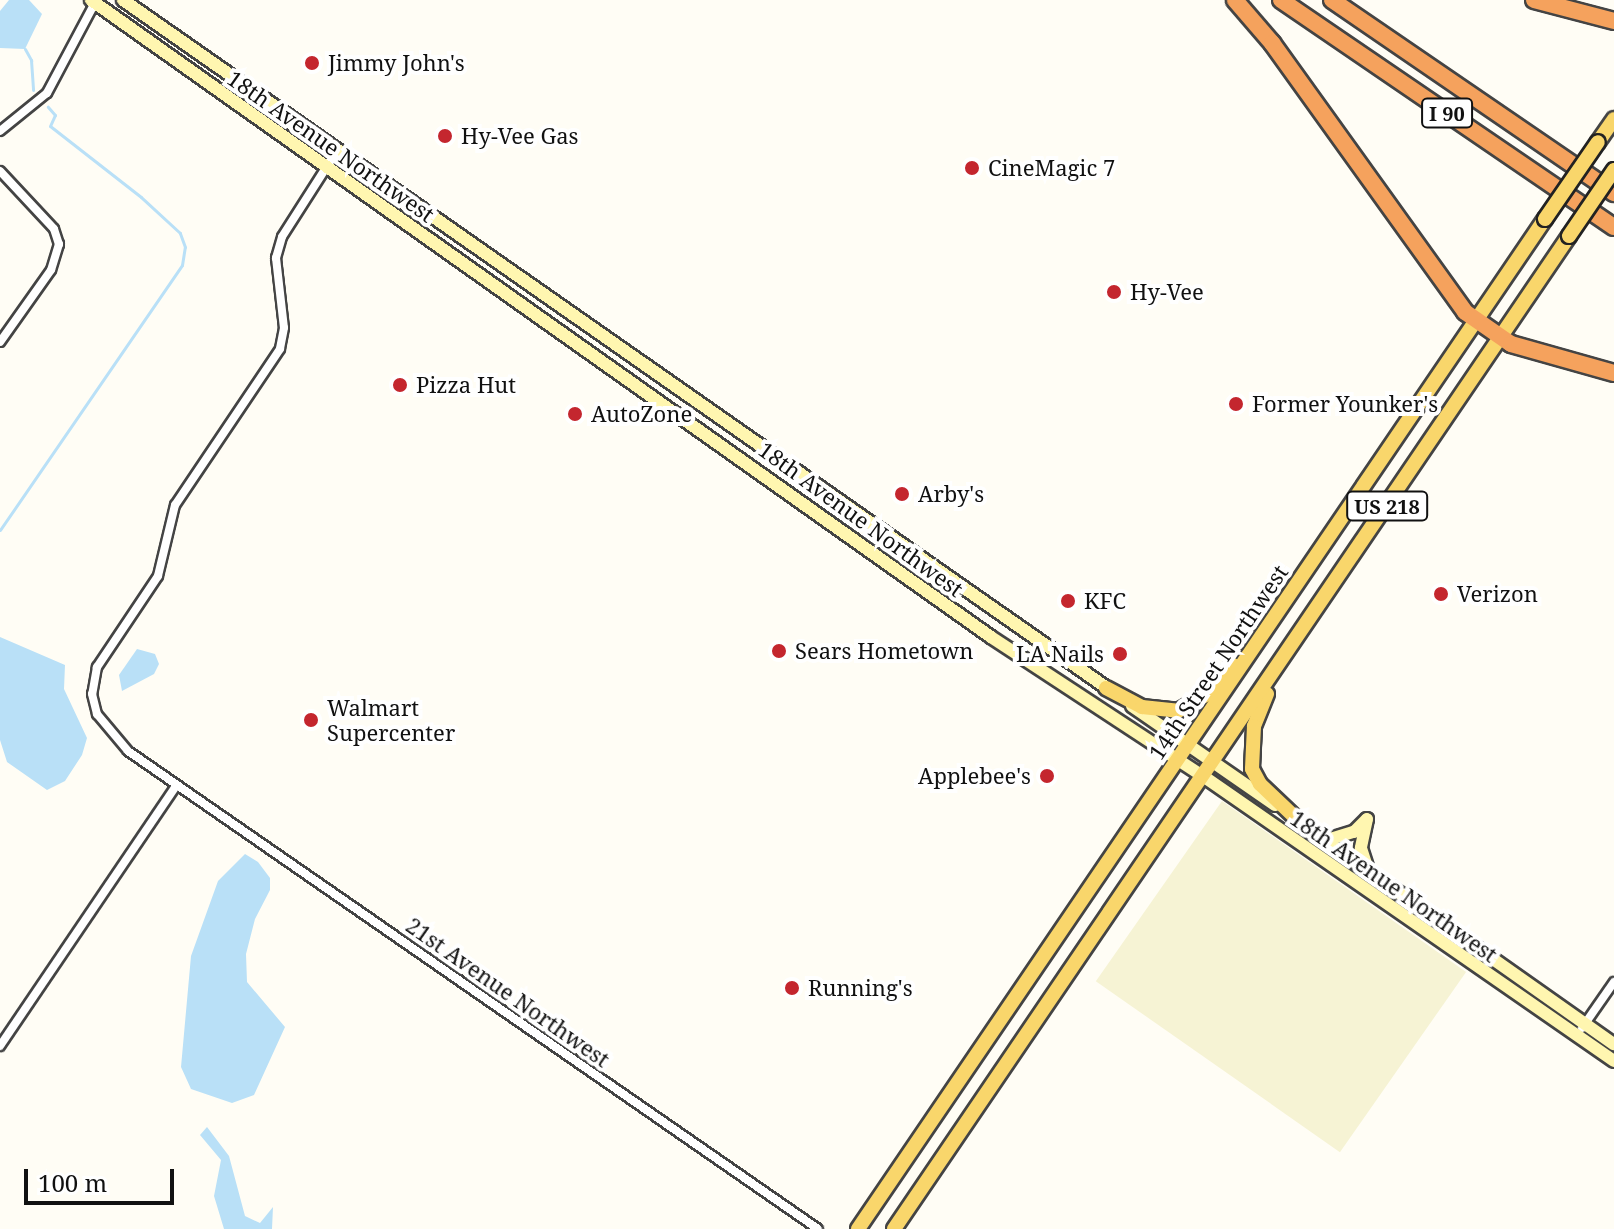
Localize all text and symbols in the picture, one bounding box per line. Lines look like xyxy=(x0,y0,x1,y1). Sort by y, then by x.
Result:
place label: Jimmy John's xyxy=(328,50,465,76)
marker: Jimmy John's xyxy=(303,54,321,72)
street label: 18th Avenue Northwest xyxy=(223,65,439,227)
road number: I 90 xyxy=(1421,97,1473,129)
place label: Hy-Vee Gas xyxy=(461,123,579,149)
marker: Hy-Vee Gas xyxy=(436,127,454,145)
place label: CineMagic 7 xyxy=(988,155,1115,181)
marker: CineMagic 7 xyxy=(963,159,981,177)
place label: Hy-Vee xyxy=(1130,279,1204,305)
marker: Hy-Vee xyxy=(1105,283,1123,301)
place label: Pizza Hut xyxy=(416,372,516,398)
marker: Pizza Hut xyxy=(391,376,409,394)
place label: Former Younker's xyxy=(1252,391,1438,417)
marker: Former Younker's xyxy=(1227,395,1245,413)
place label: AutoZone xyxy=(591,401,692,427)
marker: AutoZone xyxy=(566,405,584,423)
street label: 18th Avenue Northwest xyxy=(754,436,968,602)
place label: Arby's xyxy=(918,481,984,507)
marker: Arby's xyxy=(893,485,911,503)
road number: US 218 xyxy=(1345,490,1429,522)
street label: 14th Street Northwest xyxy=(1143,560,1293,764)
place label: Verizon xyxy=(1457,581,1538,607)
marker: Verizon xyxy=(1432,585,1450,603)
place label: KFC xyxy=(1084,588,1126,614)
marker: KFC xyxy=(1059,592,1077,610)
place label: Sears Hometown xyxy=(795,638,973,664)
place label: LA Nails xyxy=(1016,641,1104,667)
marker: Sears Hometown xyxy=(770,642,788,660)
marker: LA Nails xyxy=(1111,645,1129,663)
place label: Walmart Supercenter xyxy=(327,694,455,746)
marker: Walmart Supercenter xyxy=(302,711,320,729)
place label: Applebee's xyxy=(918,763,1031,789)
marker: Applebee's xyxy=(1038,767,1056,785)
street label: 18th Avenue Northwest xyxy=(1286,805,1502,967)
street label: 21st Avenue Northwest xyxy=(401,912,615,1072)
place label: Running's xyxy=(808,975,913,1001)
marker: Running's xyxy=(783,979,801,997)
scale bar xyxy=(28,1153,178,1203)
text: 100 m xyxy=(38,1166,107,1199)

